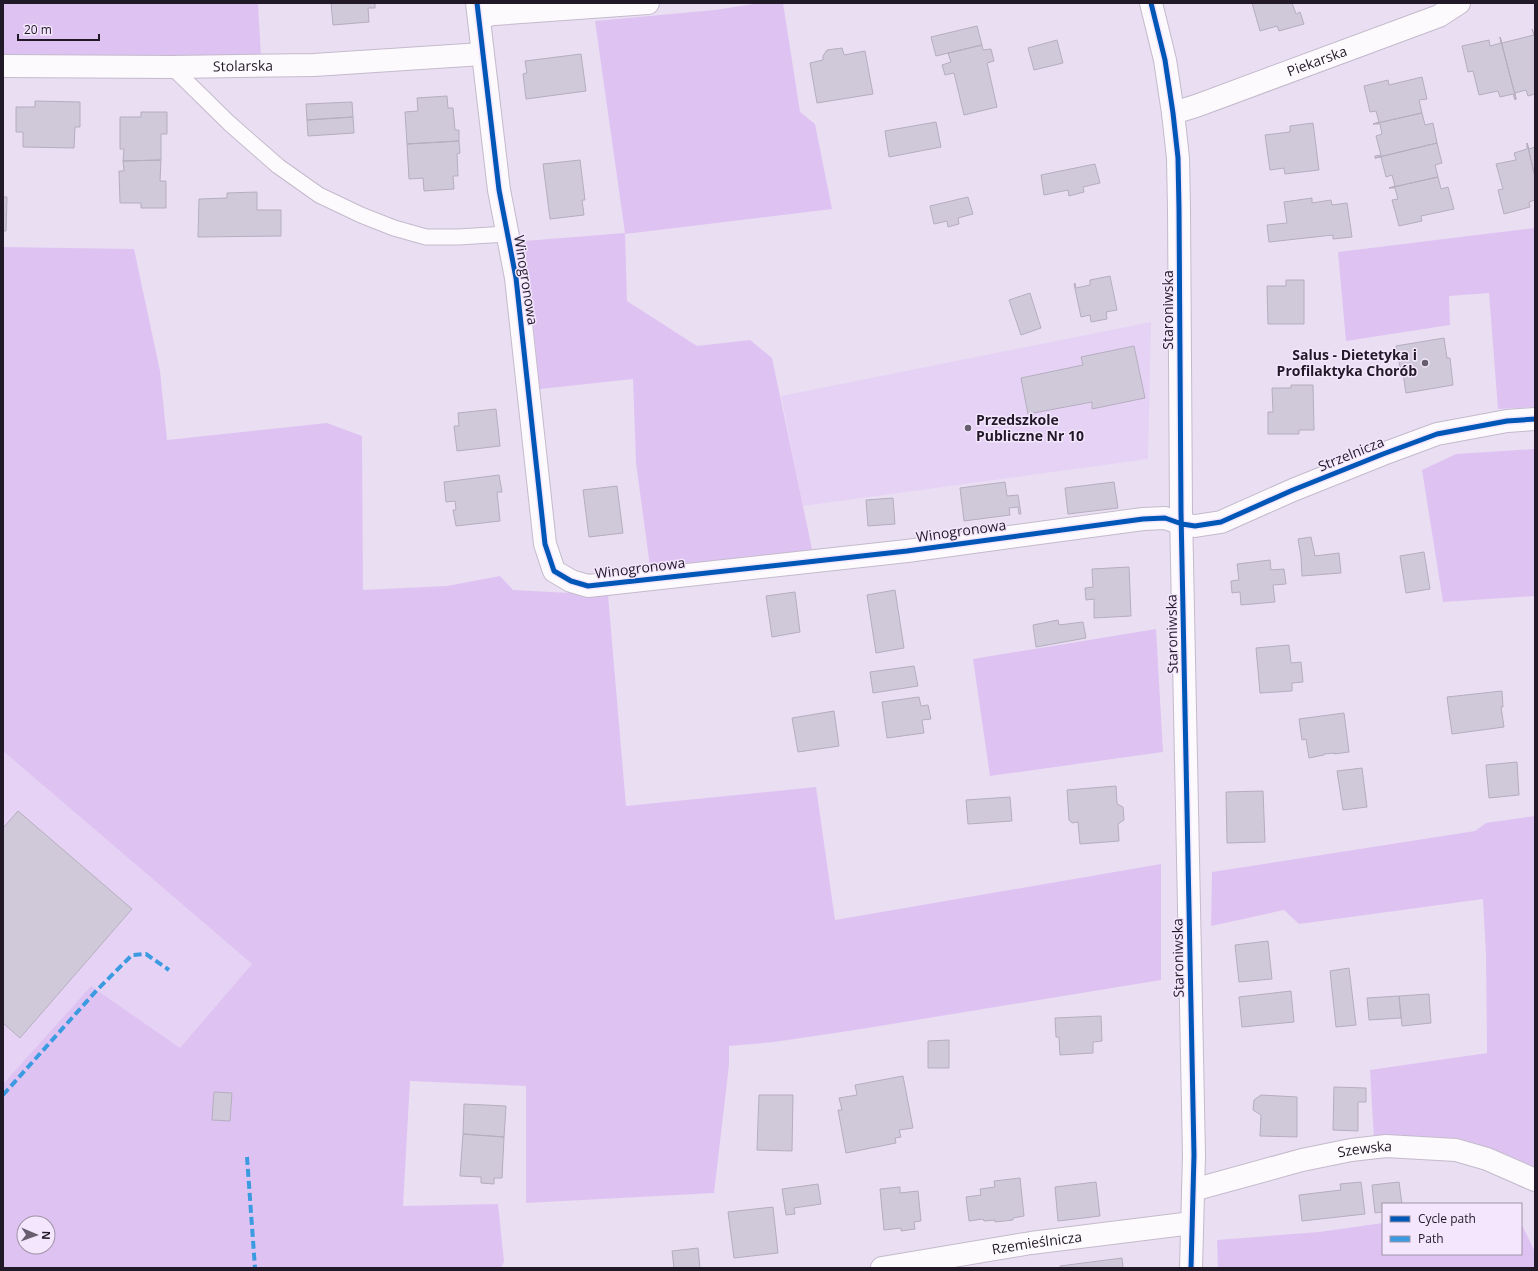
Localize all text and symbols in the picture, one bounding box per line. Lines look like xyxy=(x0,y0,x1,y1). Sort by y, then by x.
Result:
scale bar xyxy=(18,16,99,42)
text: 20 m xyxy=(24,21,52,38)
street label: Piekarska xyxy=(1284,41,1349,81)
street label: Stolarska xyxy=(213,56,273,75)
street label: Winogronowa xyxy=(510,234,543,326)
street label: Staroniwska xyxy=(1158,270,1177,350)
place label: Salus - Dietetyka i Profilaktyka Chorób xyxy=(1277,345,1417,380)
marker: Salus - Dietetyka i Profilaktyka Chorób xyxy=(1420,358,1430,368)
place label: Przedszkole Publiczne Nr 10 xyxy=(976,410,1084,445)
marker: Przedszkole Publiczne Nr 10 xyxy=(963,423,973,433)
street label: Strzelnicza xyxy=(1315,432,1387,475)
street label: Winogronowa xyxy=(915,515,1007,546)
street label: Winogronowa xyxy=(594,553,686,582)
street label: Staroniwska xyxy=(1161,594,1182,674)
street label: Staroniwska xyxy=(1167,918,1188,998)
street label: Szewska xyxy=(1336,1136,1393,1162)
legend xyxy=(1382,1203,1522,1255)
text: Cycle path xyxy=(1418,1210,1476,1227)
north arrow xyxy=(16,1215,56,1255)
street label: Rzemieślnicza xyxy=(990,1227,1083,1258)
text: Path xyxy=(1418,1230,1444,1247)
text: N xyxy=(39,1231,54,1240)

